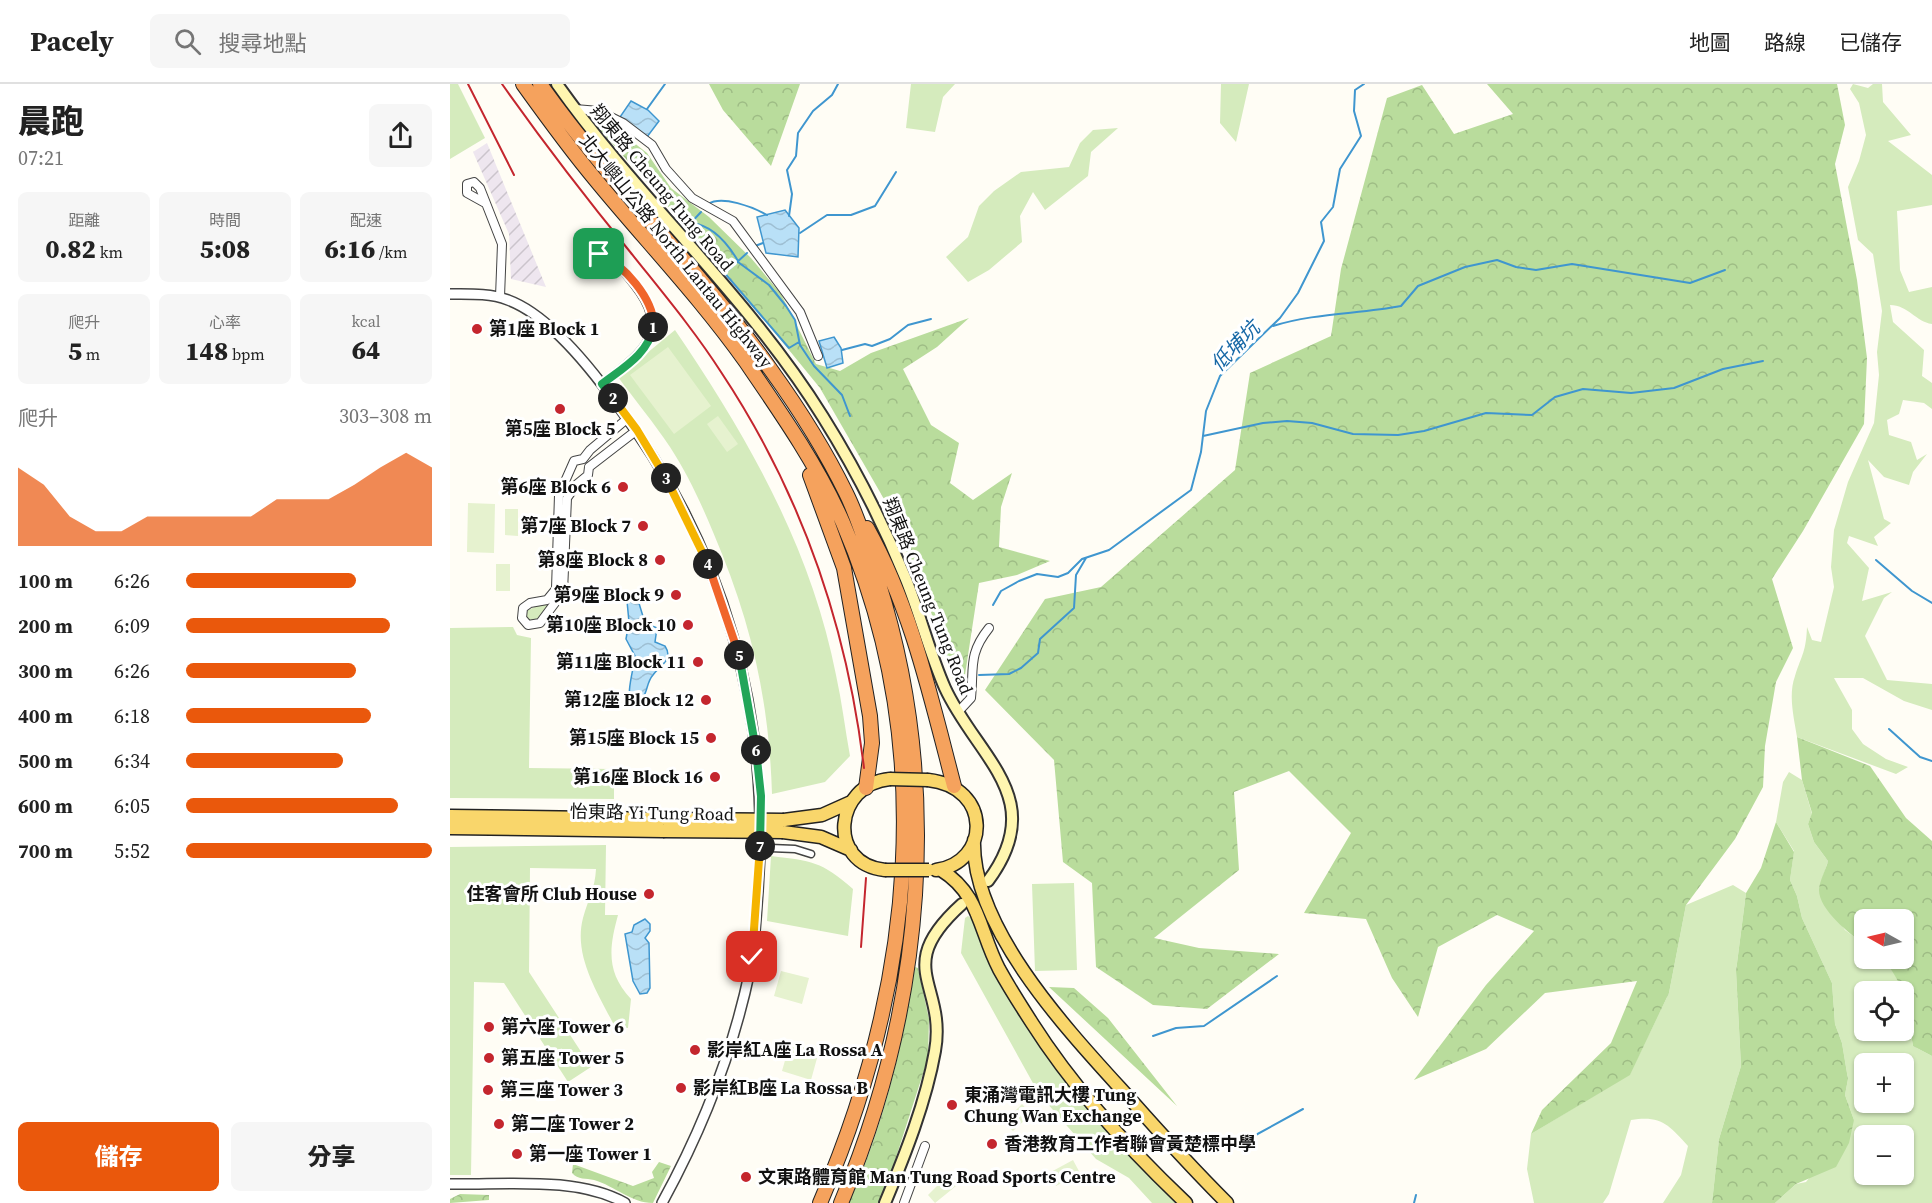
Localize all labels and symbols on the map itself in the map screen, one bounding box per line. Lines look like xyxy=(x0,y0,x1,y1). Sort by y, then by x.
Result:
street label: 翔東路 Cheung Tung Road xyxy=(585,99,740,276)
street label: 北大嶼山公路 North Lantau Highway xyxy=(574,128,779,374)
pin xyxy=(573,228,624,279)
pin: 1 xyxy=(638,312,668,342)
water label: 低埔坑 xyxy=(1204,313,1268,377)
place label: 第1座 Block 1 xyxy=(489,316,599,341)
marker: 第1座 Block 1 xyxy=(470,322,484,336)
pin: 2 xyxy=(598,383,628,413)
marker: 第5座 Block 5 xyxy=(553,402,567,416)
place label: 第5座 Block 5 xyxy=(505,416,615,441)
pin: 3 xyxy=(651,463,681,493)
place label: 第6座 Block 6 xyxy=(501,474,611,499)
marker: 第6座 Block 6 xyxy=(616,480,630,494)
street label: 翔東路 Cheung Tung Road xyxy=(877,494,979,698)
place label: 第7座 Block 7 xyxy=(521,513,631,538)
marker: 第7座 Block 7 xyxy=(636,519,650,533)
place label: 第8座 Block 8 xyxy=(538,547,648,572)
pin: 4 xyxy=(693,549,723,579)
marker: 第8座 Block 8 xyxy=(653,553,667,567)
place label: 第9座 Block 9 xyxy=(554,582,664,607)
marker: 第9座 Block 9 xyxy=(669,588,683,602)
place label: 第10座 Block 10 xyxy=(546,612,676,637)
marker: 第10座 Block 10 xyxy=(681,618,695,632)
pin: 5 xyxy=(724,640,754,670)
place label: 第11座 Block 11 xyxy=(556,649,686,674)
marker: 第11座 Block 11 xyxy=(691,655,705,669)
place label: 第12座 Block 12 xyxy=(564,687,694,712)
marker: 第12座 Block 12 xyxy=(699,693,713,707)
place label: 第15座 Block 15 xyxy=(569,725,699,750)
marker: 第15座 Block 15 xyxy=(704,731,718,745)
pin: 6 xyxy=(741,735,771,765)
place label: 第16座 Block 16 xyxy=(573,764,703,789)
marker: 第16座 Block 16 xyxy=(708,770,722,784)
street label: 怡東路 Yi Tung Road xyxy=(570,799,734,826)
pin: 7 xyxy=(745,831,775,861)
place label: 住客會所 Club House xyxy=(466,881,637,906)
marker: 住客會所 Club House xyxy=(642,887,656,901)
north arrow xyxy=(1854,909,1914,969)
pin xyxy=(726,931,777,982)
place label: 第六座 Tower 6 xyxy=(501,1014,624,1039)
marker: 第六座 Tower 6 xyxy=(482,1020,496,1034)
place label: 影岸紅A座 La Rossa A xyxy=(707,1037,883,1062)
marker: 影岸紅A座 La Rossa A xyxy=(688,1043,702,1057)
place label: 第五座 Tower 5 xyxy=(501,1045,624,1070)
marker: 第五座 Tower 5 xyxy=(482,1051,496,1065)
place label: 影岸紅B座 La Rossa B xyxy=(693,1075,868,1100)
place label: 第三座 Tower 3 xyxy=(500,1077,623,1102)
marker: 影岸紅B座 La Rossa B xyxy=(674,1081,688,1095)
place label: 東涌灣電訊大樓 Tung Chung Wan Exchange xyxy=(964,1082,1142,1128)
marker: 第三座 Tower 3 xyxy=(481,1083,495,1097)
marker: 東涌灣電訊大樓 Tung Chung Wan Exchange xyxy=(945,1098,959,1112)
place label: 第二座 Tower 2 xyxy=(511,1111,634,1136)
marker: 第二座 Tower 2 xyxy=(492,1117,506,1131)
place label: 香港教育工作者聯會黃楚標中學 xyxy=(1004,1131,1256,1156)
marker: 香港教育工作者聯會黃楚標中學 xyxy=(985,1137,999,1151)
place label: 第一座 Tower 1 xyxy=(529,1141,652,1166)
marker: 第一座 Tower 1 xyxy=(510,1147,524,1161)
place label: 文東路體育館 Man Tung Road Sports Centre xyxy=(758,1164,1116,1189)
marker: 文東路體育館 Man Tung Road Sports Centre xyxy=(739,1170,753,1184)

